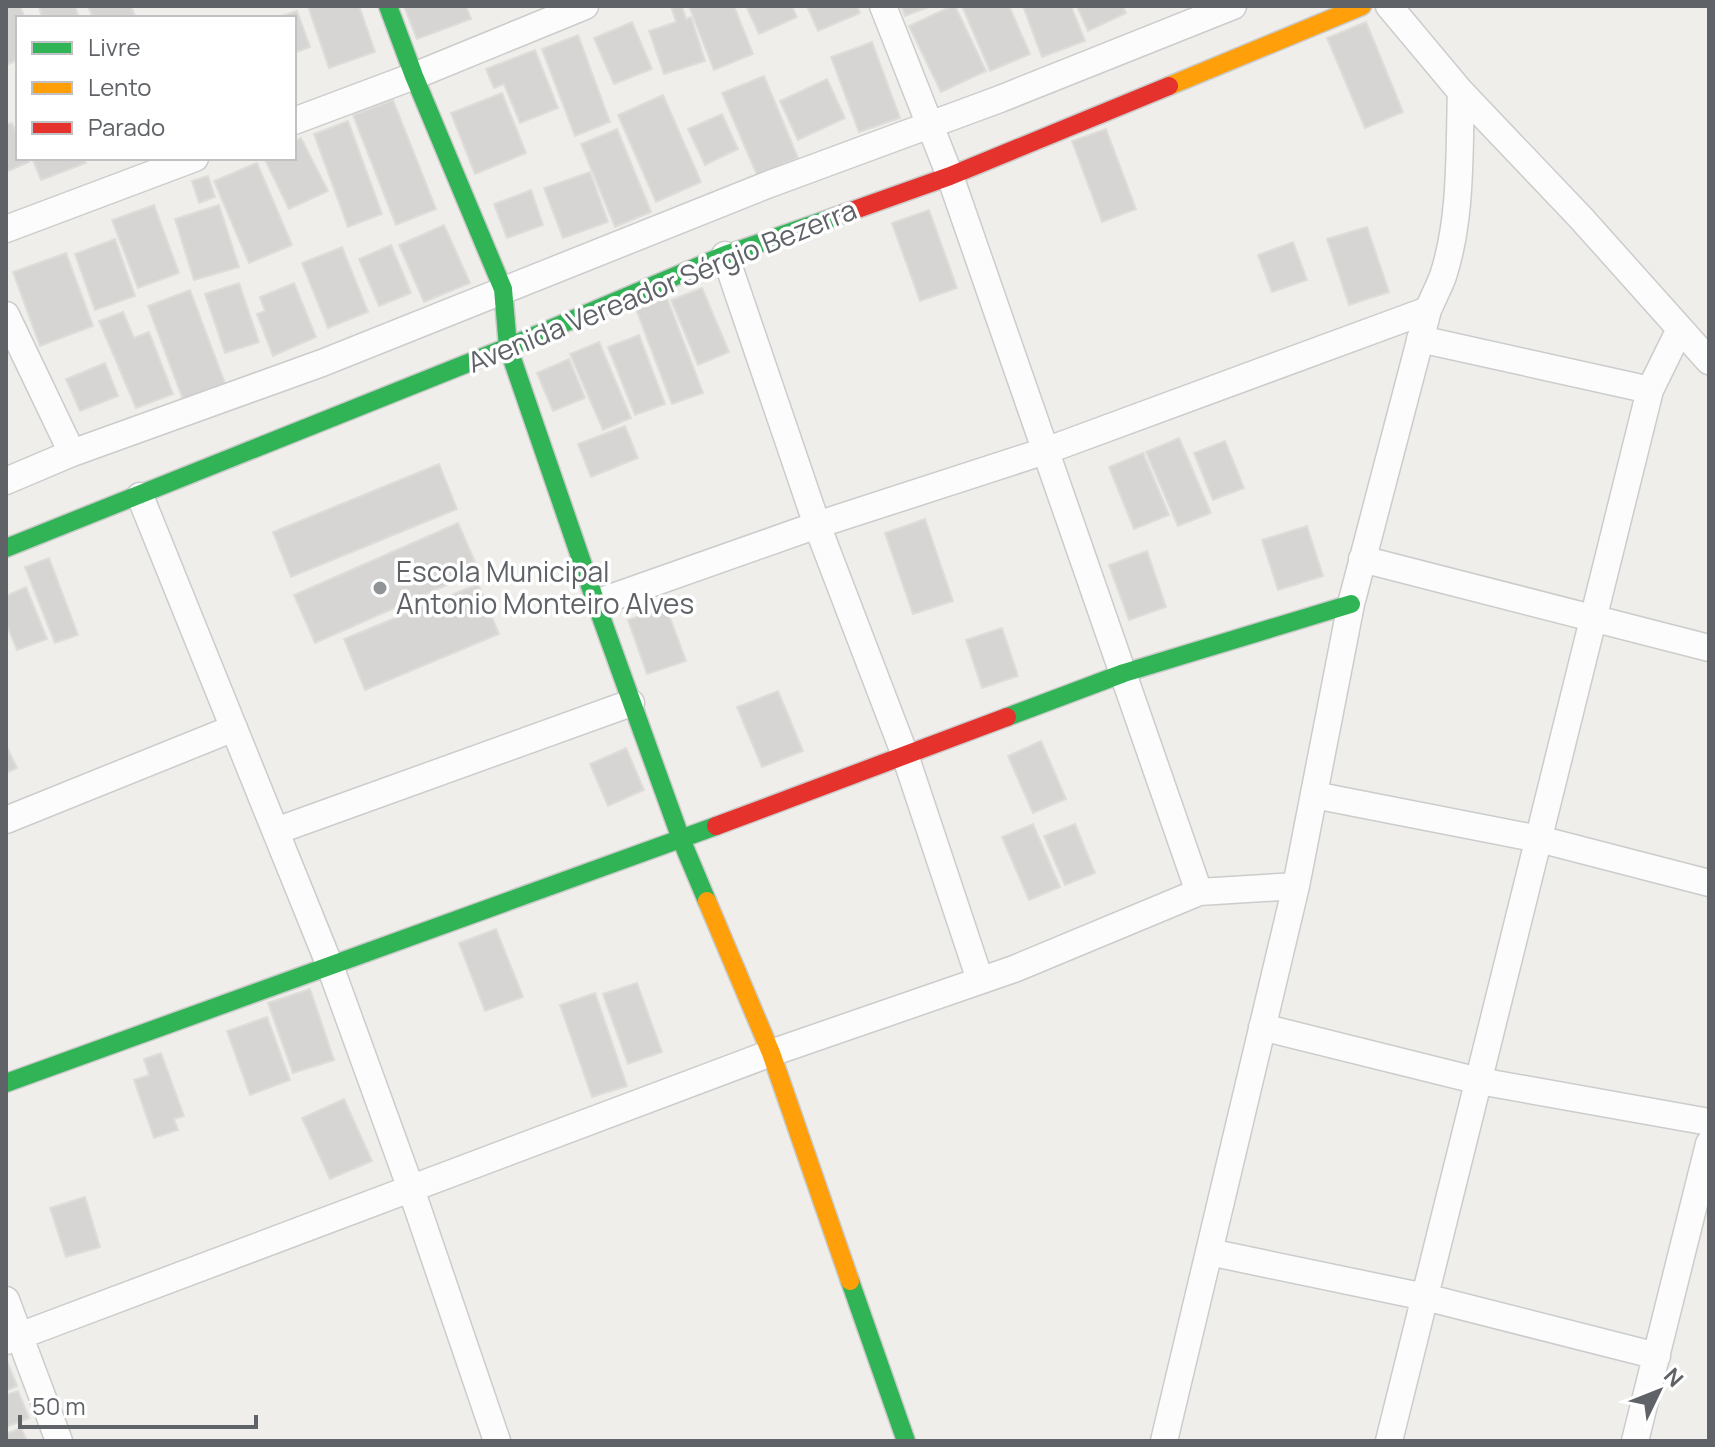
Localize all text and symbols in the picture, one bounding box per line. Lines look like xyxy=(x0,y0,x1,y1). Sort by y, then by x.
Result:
legend xyxy=(16,16,296,160)
text: Livre xyxy=(88,30,141,63)
text: Lento xyxy=(88,70,152,103)
text: Parado xyxy=(88,110,165,143)
street label: Avenida Vereador Sérgio Bezerra xyxy=(462,189,862,381)
place label: Escola Municipal Antonio Monteiro Alves xyxy=(396,552,694,622)
marker: Escola Municipal Antonio Monteiro Alves xyxy=(371,579,389,597)
north arrow xyxy=(1619,1351,1699,1431)
text: N xyxy=(1657,1361,1690,1393)
scale bar xyxy=(20,1379,256,1429)
text: 50 m xyxy=(32,1389,86,1422)

